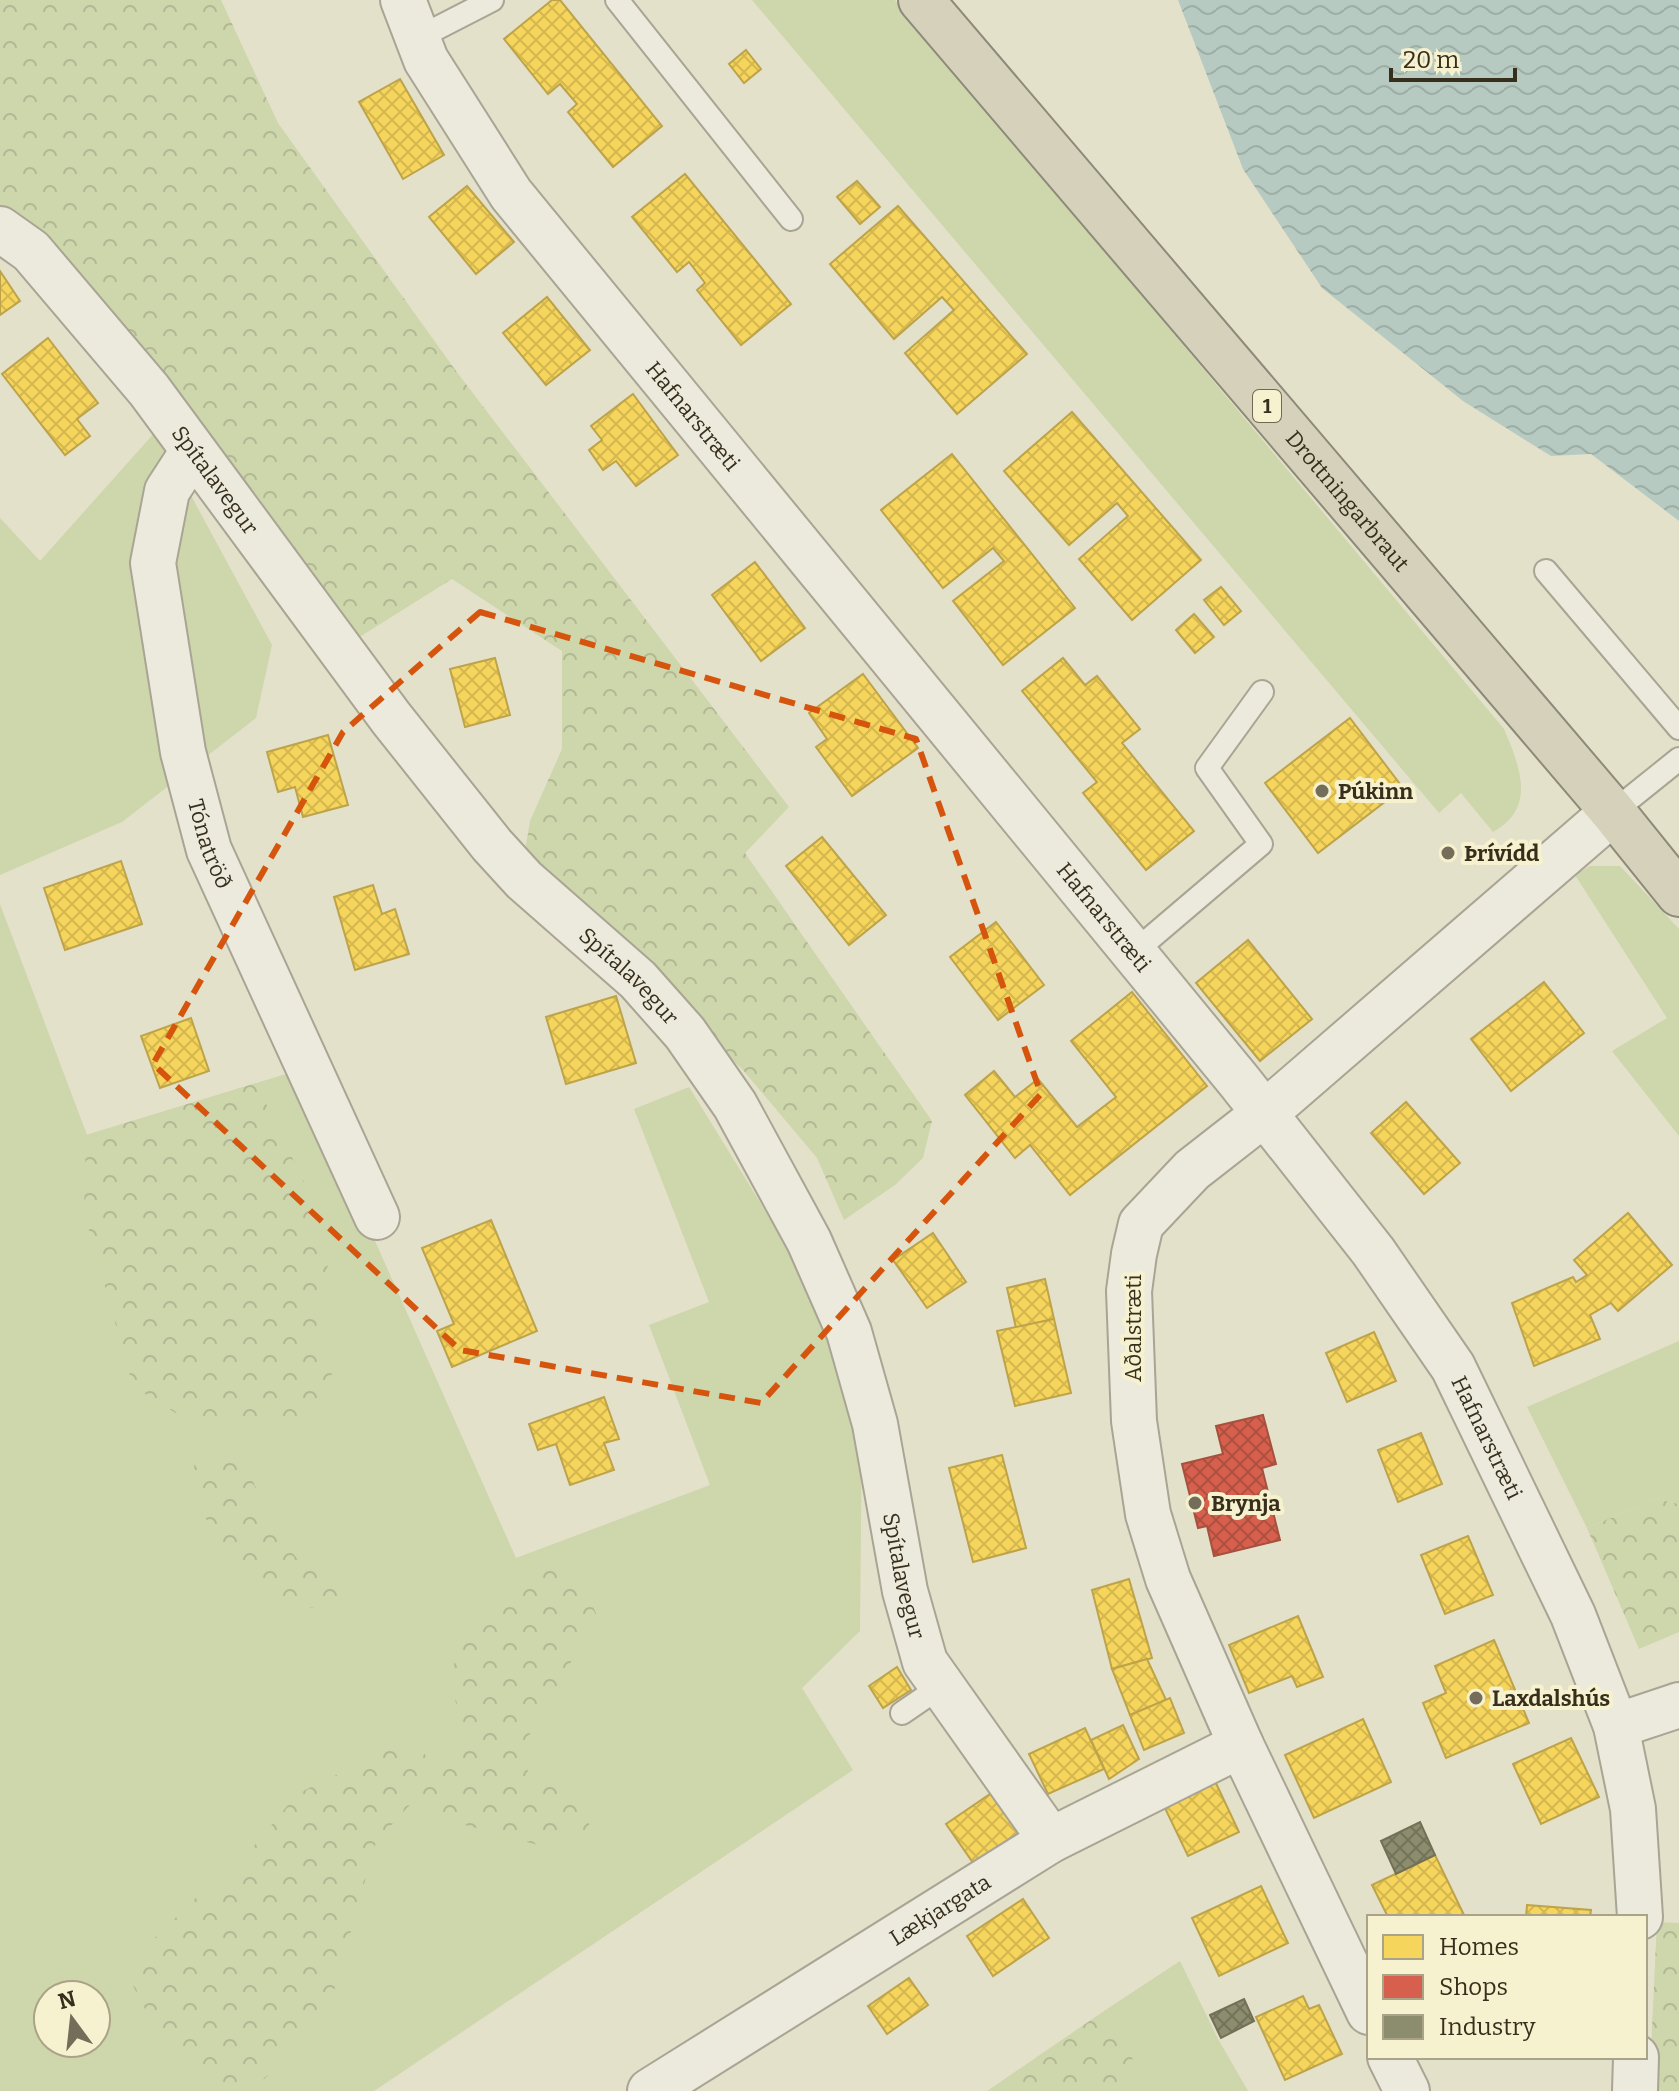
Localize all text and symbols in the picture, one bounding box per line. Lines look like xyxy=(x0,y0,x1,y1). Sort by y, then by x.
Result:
scale bar xyxy=(1391,32,1515,82)
text: 20 m xyxy=(1403,46,1459,74)
street label: Hafnarstræti xyxy=(640,356,746,477)
road number: 1 xyxy=(1253,390,1281,422)
street label: Spítalavegur xyxy=(166,420,264,540)
street label: Drottningarbraut xyxy=(1280,425,1415,577)
place label: Púkinn xyxy=(1338,778,1413,805)
marker: Púkinn xyxy=(1313,782,1331,800)
street label: Tónatröð xyxy=(182,796,238,893)
place label: Þrívídd xyxy=(1464,840,1539,867)
marker: Þrívídd xyxy=(1439,844,1457,862)
street label: Hafnarstræti xyxy=(1051,857,1157,978)
street label: Spítalavegur xyxy=(574,922,684,1031)
street label: Aðalstræti xyxy=(1120,1274,1147,1382)
street label: Hafnarstræti xyxy=(1445,1372,1528,1504)
place label: Brynja xyxy=(1211,1490,1281,1517)
marker: Brynja xyxy=(1186,1494,1204,1512)
street label: Spítalavegur xyxy=(877,1510,931,1642)
place label: Laxdalshús xyxy=(1492,1685,1610,1712)
marker: Laxdalshús xyxy=(1467,1689,1485,1707)
street label: Lækjargata xyxy=(885,1868,996,1952)
legend xyxy=(1367,1915,1647,2059)
text: Homes xyxy=(1439,1933,1519,1961)
text: Shops xyxy=(1439,1973,1508,2001)
north arrow xyxy=(32,1979,112,2059)
text: N xyxy=(55,1985,79,2015)
text: Industry xyxy=(1439,2013,1536,2041)

